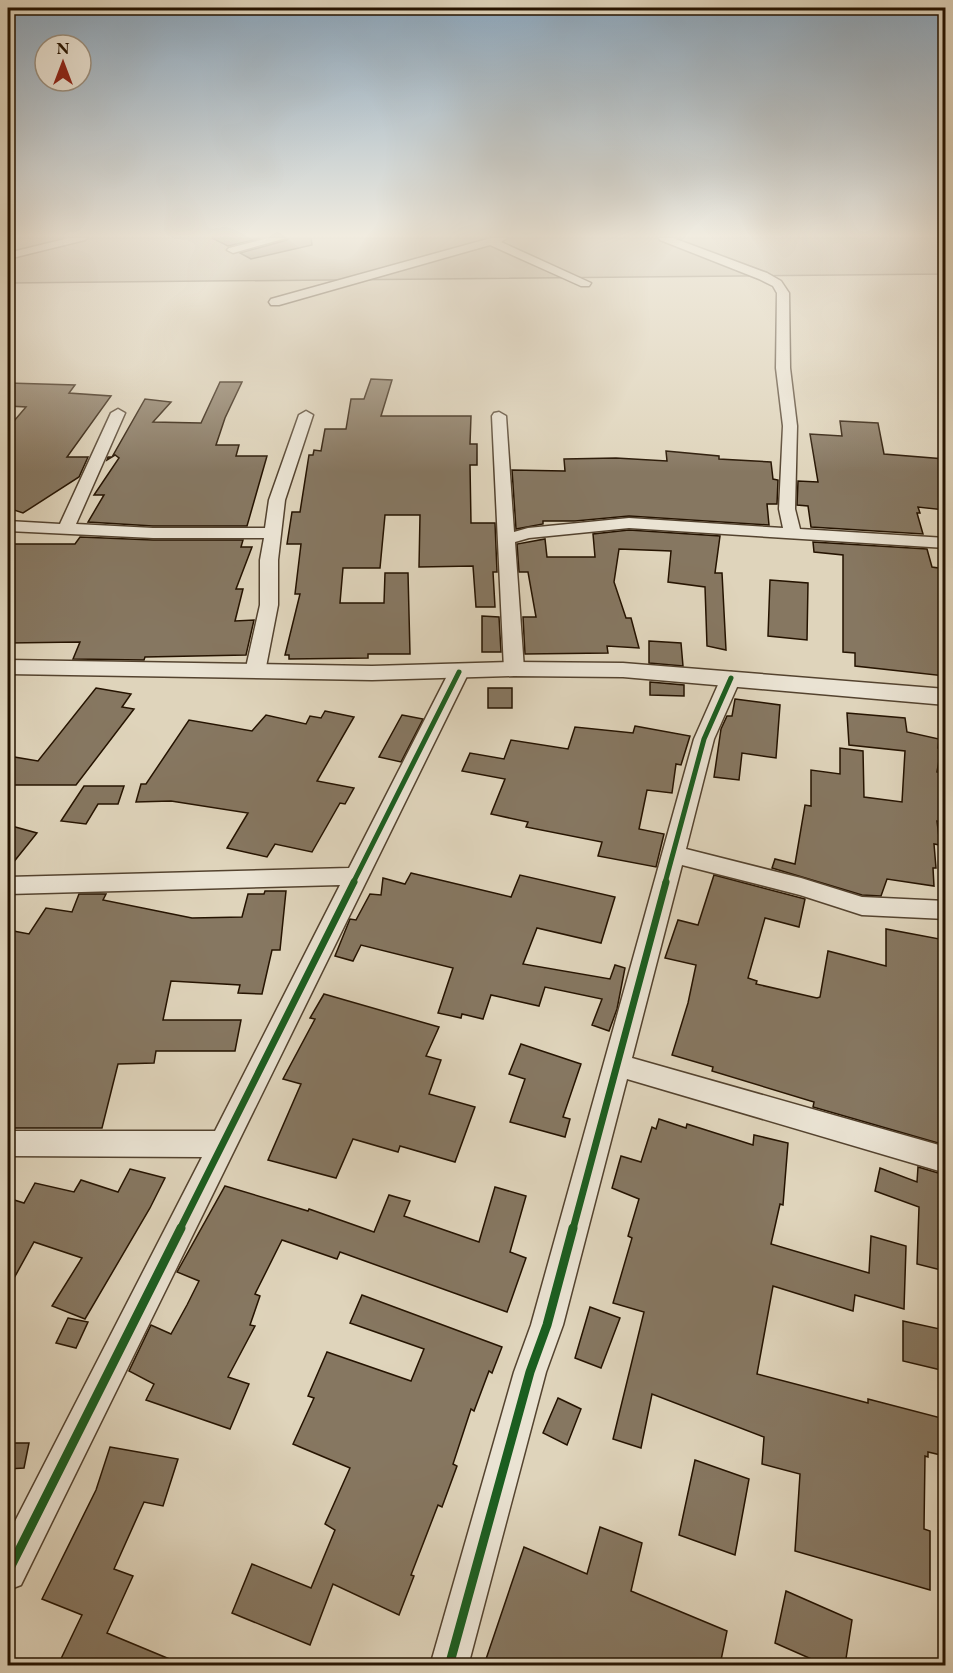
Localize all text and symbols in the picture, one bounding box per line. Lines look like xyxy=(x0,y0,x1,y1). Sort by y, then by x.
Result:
north arrow xyxy=(33,33,93,93)
text: N xyxy=(57,38,70,59)

